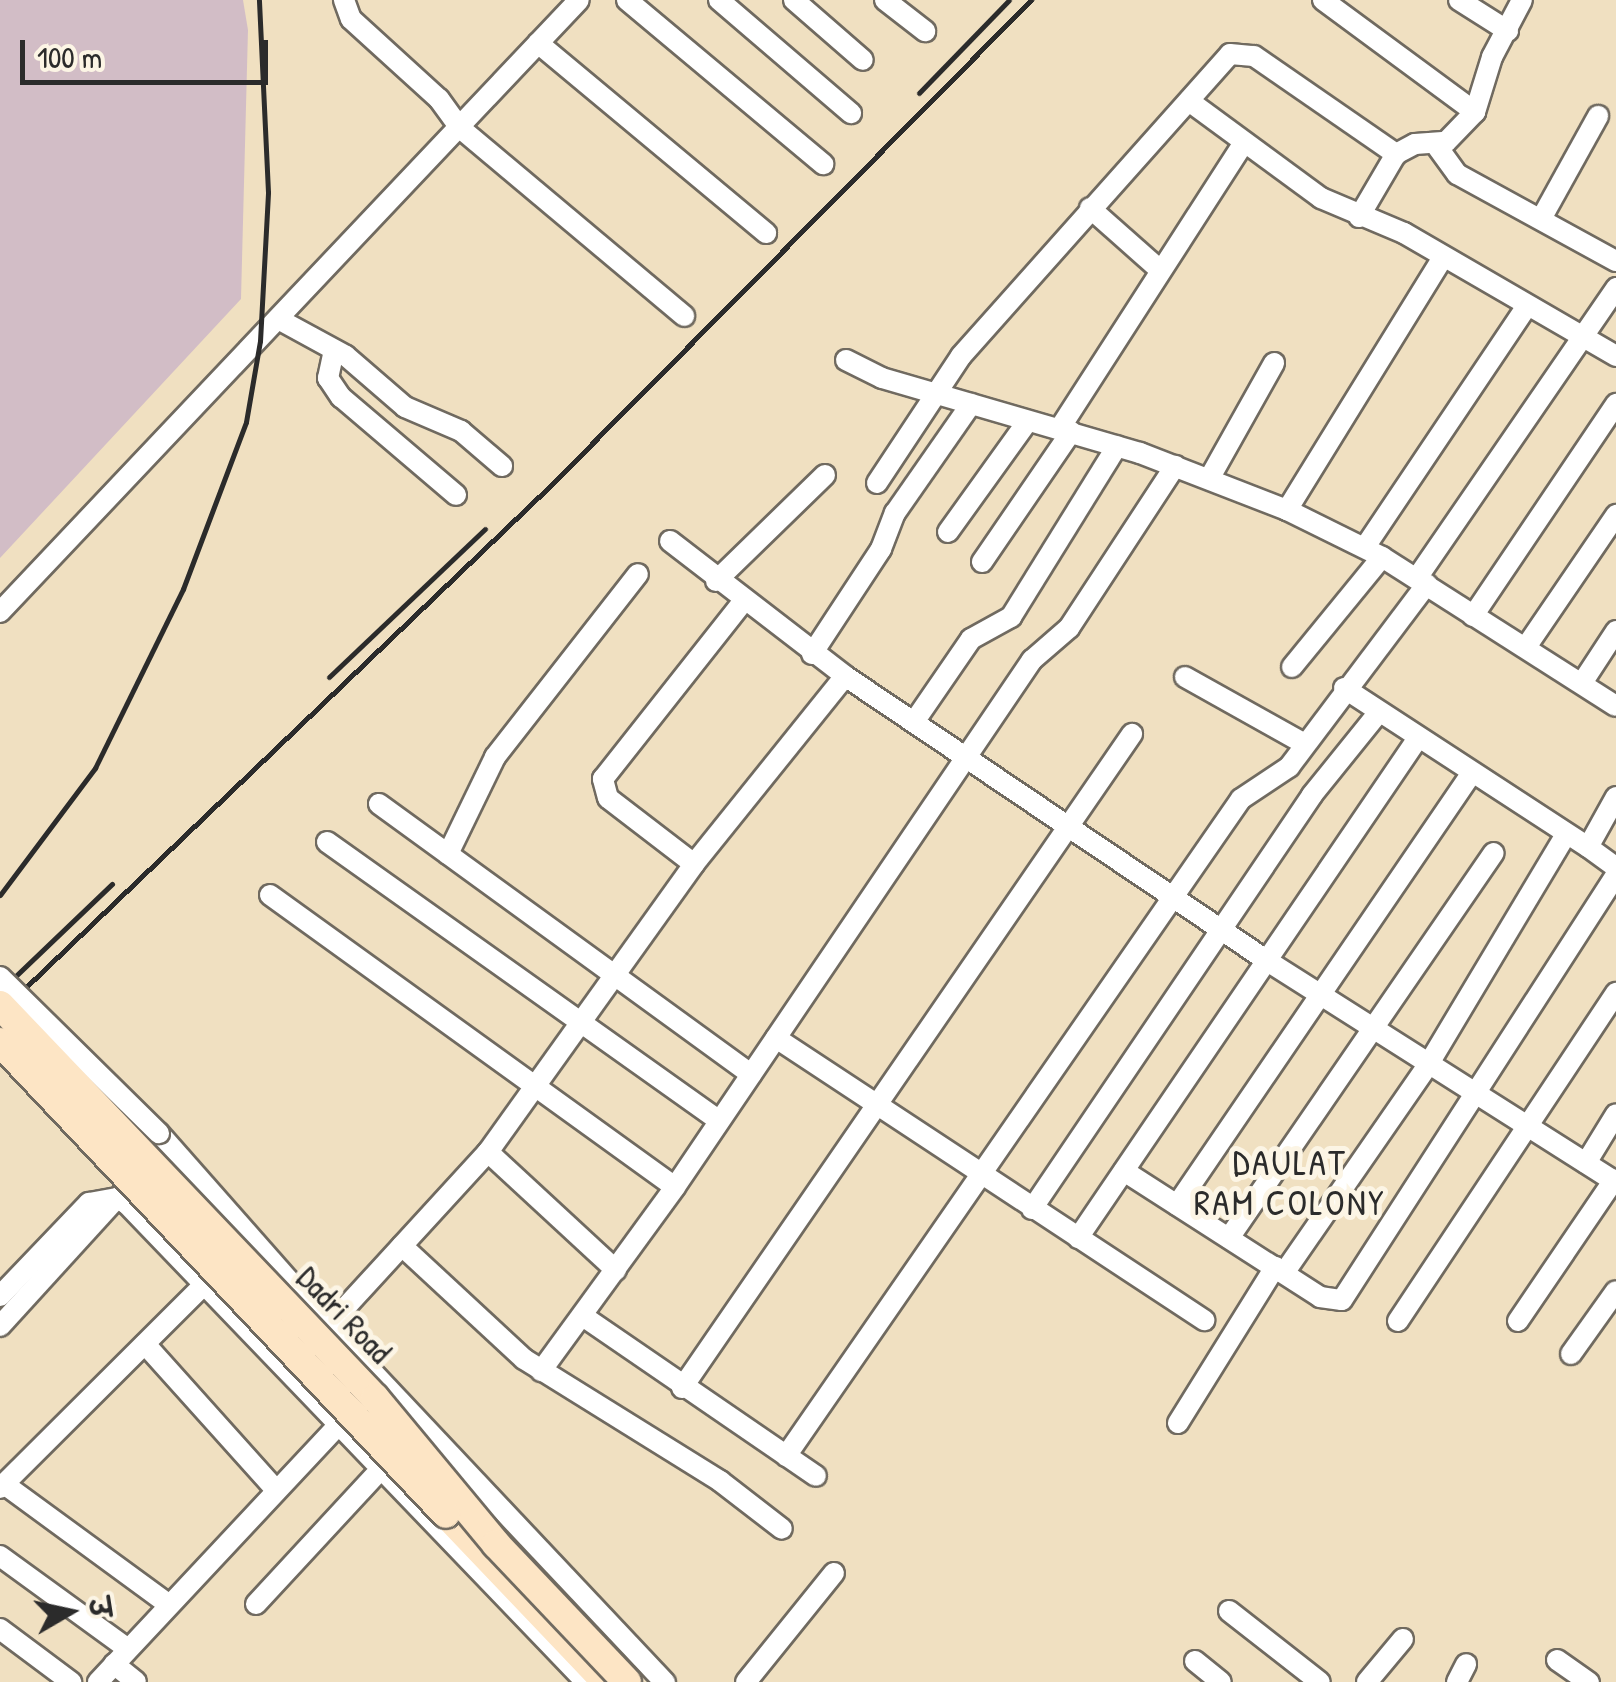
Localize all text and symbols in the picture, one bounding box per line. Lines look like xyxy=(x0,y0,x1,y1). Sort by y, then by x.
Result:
scale bar xyxy=(25,20,272,82)
text: 100 m xyxy=(37,37,102,77)
district label: DAULAT RAM COLONY xyxy=(1194,1142,1386,1224)
street label: Dadri Road xyxy=(289,1259,399,1371)
north arrow xyxy=(20,1562,120,1662)
text: उ xyxy=(79,1595,120,1619)

